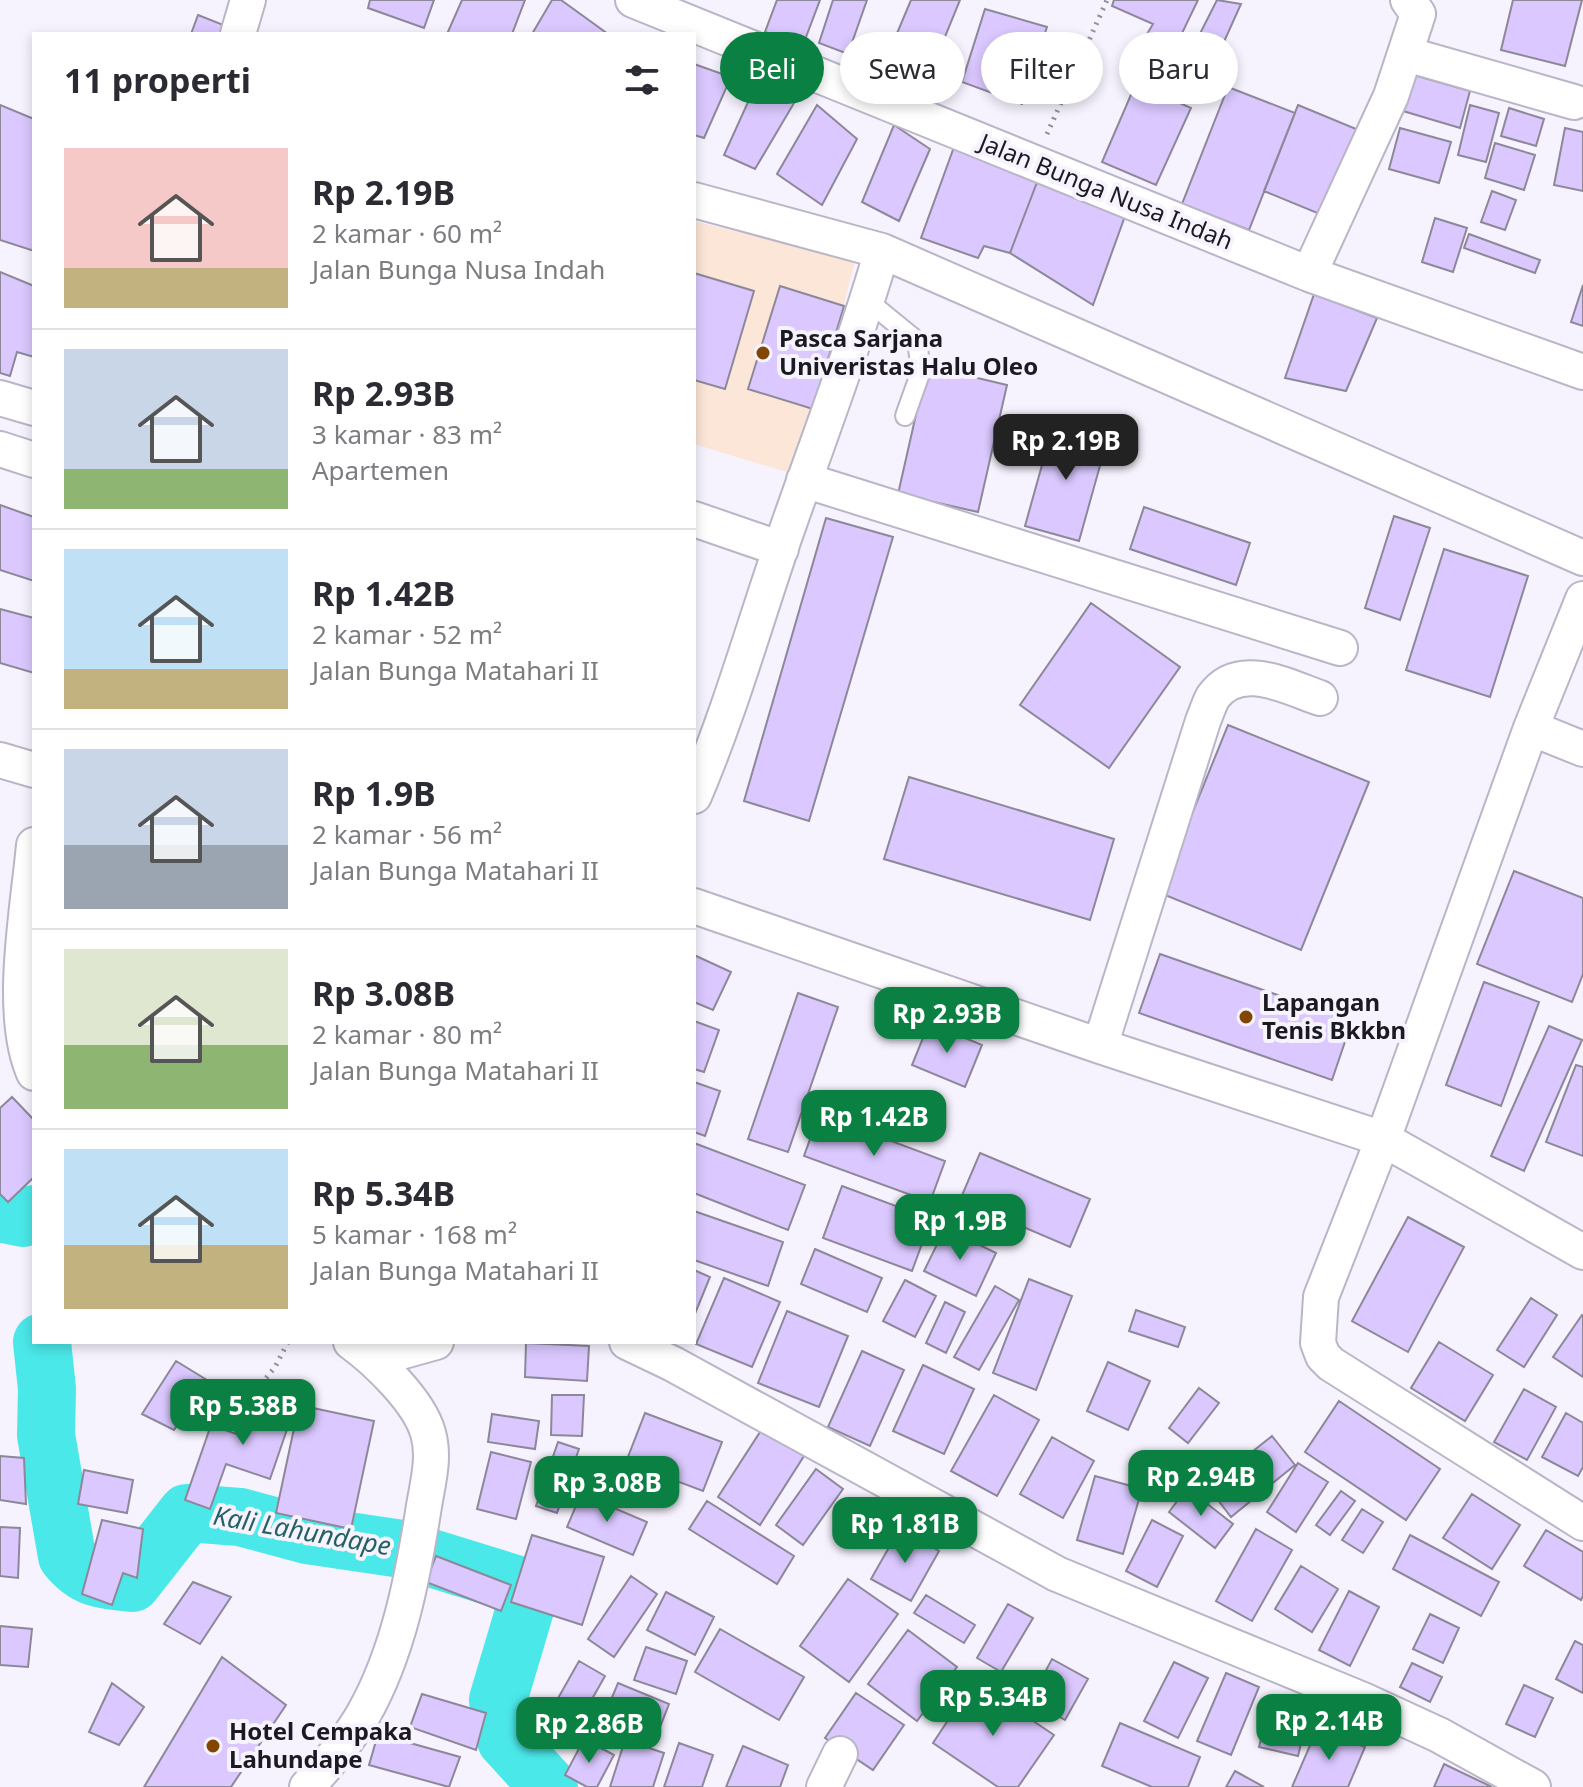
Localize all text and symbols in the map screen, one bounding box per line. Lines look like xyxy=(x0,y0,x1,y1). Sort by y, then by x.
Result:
chip: Beli xyxy=(720,32,824,104)
chip: Sewa xyxy=(840,32,965,104)
chip: Filter xyxy=(981,32,1103,104)
chip: Baru xyxy=(1119,32,1238,104)
text: 11 properti xyxy=(64,57,251,103)
icon: filters xyxy=(620,58,664,102)
street label: Jalan Bunga Nusa Indah xyxy=(973,124,1238,257)
text: Rp 2.19B xyxy=(312,169,455,215)
icon: home xyxy=(128,180,224,276)
text: 2 kamar · 60 m² xyxy=(312,215,502,251)
text: Jalan Bunga Nusa Indah xyxy=(312,251,605,287)
place label: Pasca Sarjana Univeristas Halu Oleo xyxy=(779,321,1038,382)
marker: Pasca Sarjana Univeristas Halu Oleo xyxy=(754,344,772,362)
text: Rp 2.93B xyxy=(312,370,455,416)
icon: home xyxy=(128,381,224,477)
pin: Rp 2.19B xyxy=(983,414,1149,482)
text: 3 kamar · 83 m² xyxy=(312,416,502,452)
text: Rp 2.19B xyxy=(1011,422,1121,458)
text: Apartemen xyxy=(312,452,449,488)
text: Rp 1.42B xyxy=(312,570,455,616)
icon: home xyxy=(128,581,224,677)
text: 2 kamar · 52 m² xyxy=(312,616,502,652)
text: Jalan Bunga Matahari II xyxy=(312,652,599,688)
text: Rp 1.9B xyxy=(312,770,436,816)
icon: home xyxy=(128,781,224,877)
text: 2 kamar · 56 m² xyxy=(312,816,502,852)
text: Jalan Bunga Matahari II xyxy=(312,852,599,888)
text: Rp 3.08B xyxy=(312,970,455,1016)
icon: home xyxy=(128,981,224,1077)
place label: Lapangan Tenis Bkkbn xyxy=(1262,985,1406,1046)
pin: Rp 2.93B xyxy=(864,987,1030,1055)
text: Rp 2.93B xyxy=(892,995,1002,1031)
marker: Lapangan Tenis Bkkbn xyxy=(1237,1008,1255,1026)
text: 2 kamar · 80 m² xyxy=(312,1016,502,1052)
text: Jalan Bunga Matahari II xyxy=(312,1052,599,1088)
pin: Rp 1.42B xyxy=(791,1090,957,1158)
text: Rp 1.42B xyxy=(819,1098,929,1134)
text: Rp 5.34B xyxy=(312,1170,455,1216)
icon: home xyxy=(128,1181,224,1277)
pin: Rp 1.9B xyxy=(886,1194,1034,1262)
text: Rp 1.9B xyxy=(913,1202,1007,1238)
text: 5 kamar · 168 m² xyxy=(312,1216,517,1252)
text: Jalan Bunga Matahari II xyxy=(312,1252,599,1288)
pin: Rp 5.38B xyxy=(160,1379,326,1447)
text: Rp 5.38B xyxy=(188,1387,298,1423)
pin: Rp 2.94B xyxy=(1118,1450,1284,1518)
pin: Rp 3.08B xyxy=(524,1456,690,1524)
text: Rp 2.94B xyxy=(1146,1458,1256,1494)
text: Rp 3.08B xyxy=(552,1464,662,1500)
water label: Kali Lahundape xyxy=(211,1497,394,1563)
pin: Rp 1.81B xyxy=(822,1497,988,1565)
text: Rp 1.81B xyxy=(850,1505,960,1541)
pin: Rp 5.34B xyxy=(910,1670,1076,1738)
text: Rp 5.34B xyxy=(938,1678,1048,1714)
pin: Rp 2.14B xyxy=(1246,1694,1412,1762)
pin: Rp 2.86B xyxy=(506,1697,672,1765)
text: Rp 2.14B xyxy=(1274,1702,1384,1738)
text: Rp 2.86B xyxy=(534,1705,644,1741)
place label: Hotel Cempaka Lahundape xyxy=(229,1714,412,1775)
marker: Hotel Cempaka Lahundape xyxy=(204,1737,222,1755)

